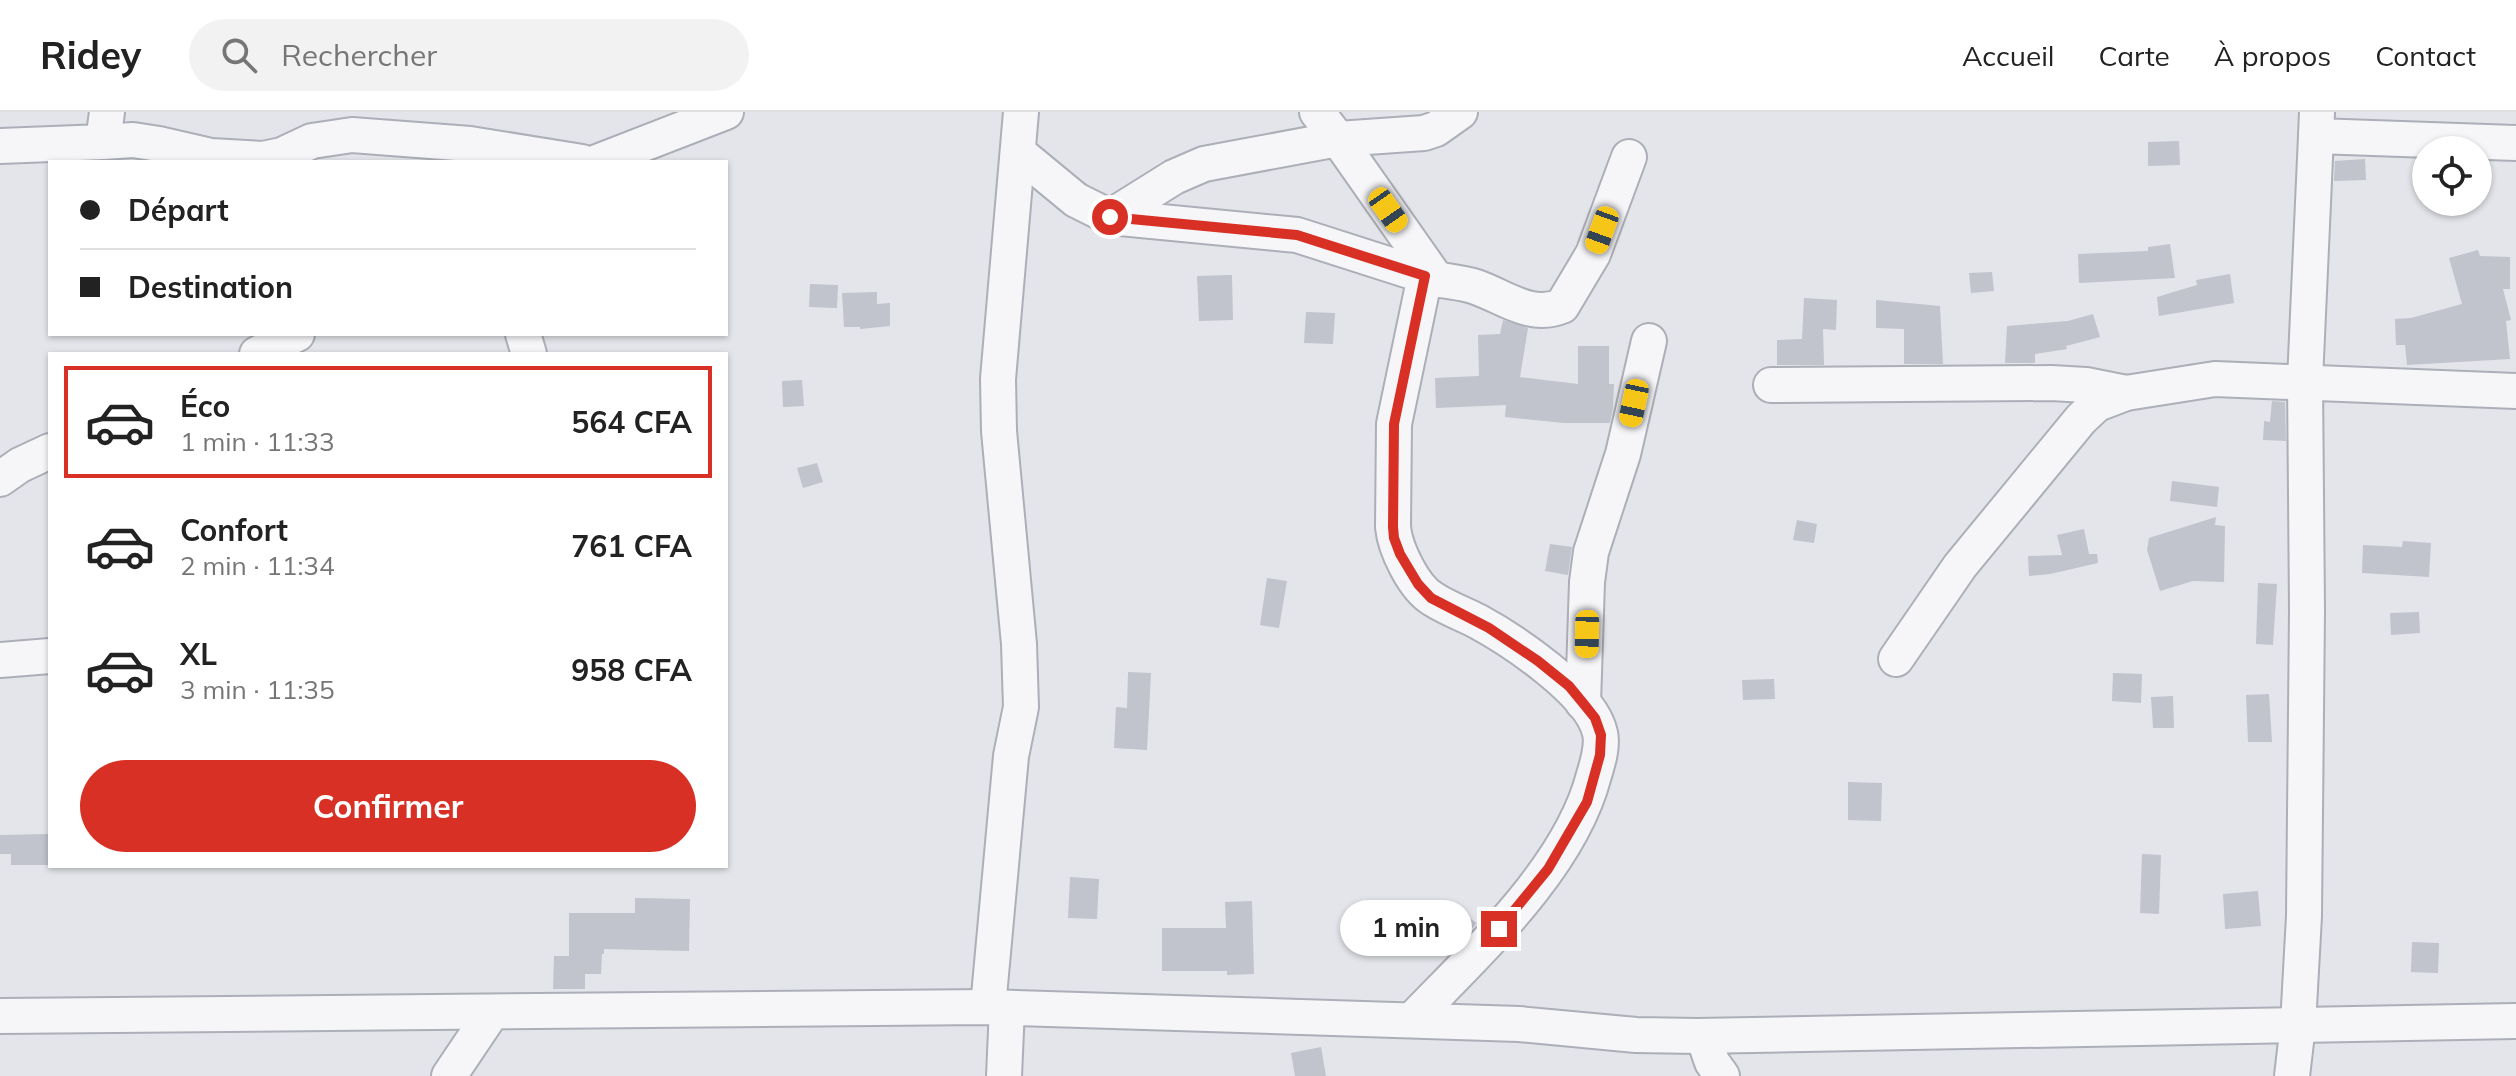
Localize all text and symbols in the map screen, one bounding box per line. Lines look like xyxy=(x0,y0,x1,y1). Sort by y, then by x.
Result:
search box xyxy=(189,19,749,91)
text: Ridey xyxy=(40,31,141,79)
icon: search xyxy=(217,33,261,77)
text: Rechercher xyxy=(281,36,437,74)
text: Accueil xyxy=(1962,38,2055,73)
text: Carte xyxy=(2099,38,2170,73)
text: À propos xyxy=(2214,38,2331,73)
text: Contact xyxy=(2375,38,2476,73)
map controls xyxy=(2412,136,2492,216)
button: locate xyxy=(2412,136,2492,216)
car xyxy=(1364,183,1412,237)
text: Départ xyxy=(128,191,229,229)
route start xyxy=(1092,199,1128,235)
car xyxy=(1583,203,1621,257)
text: Destination xyxy=(128,268,293,306)
car xyxy=(1617,377,1651,429)
icon: car xyxy=(84,386,156,458)
text: Éco xyxy=(180,387,230,425)
text: 564 CFA xyxy=(571,403,692,441)
text: 1 min · 11:33 xyxy=(180,425,335,458)
icon: car xyxy=(84,510,156,582)
text: Confort xyxy=(180,511,288,549)
text: 761 CFA xyxy=(571,527,692,565)
text: 2 min · 11:34 xyxy=(180,549,335,582)
car xyxy=(1575,610,1599,658)
icon: car xyxy=(84,634,156,706)
text: XL xyxy=(180,635,217,673)
text: 958 CFA xyxy=(571,651,692,689)
text: 3 min · 11:35 xyxy=(180,673,335,706)
button: Confirmer xyxy=(80,760,696,852)
callout: 1 min xyxy=(1339,901,1471,957)
text: 1 min xyxy=(1372,911,1440,944)
route end xyxy=(1481,911,1517,947)

